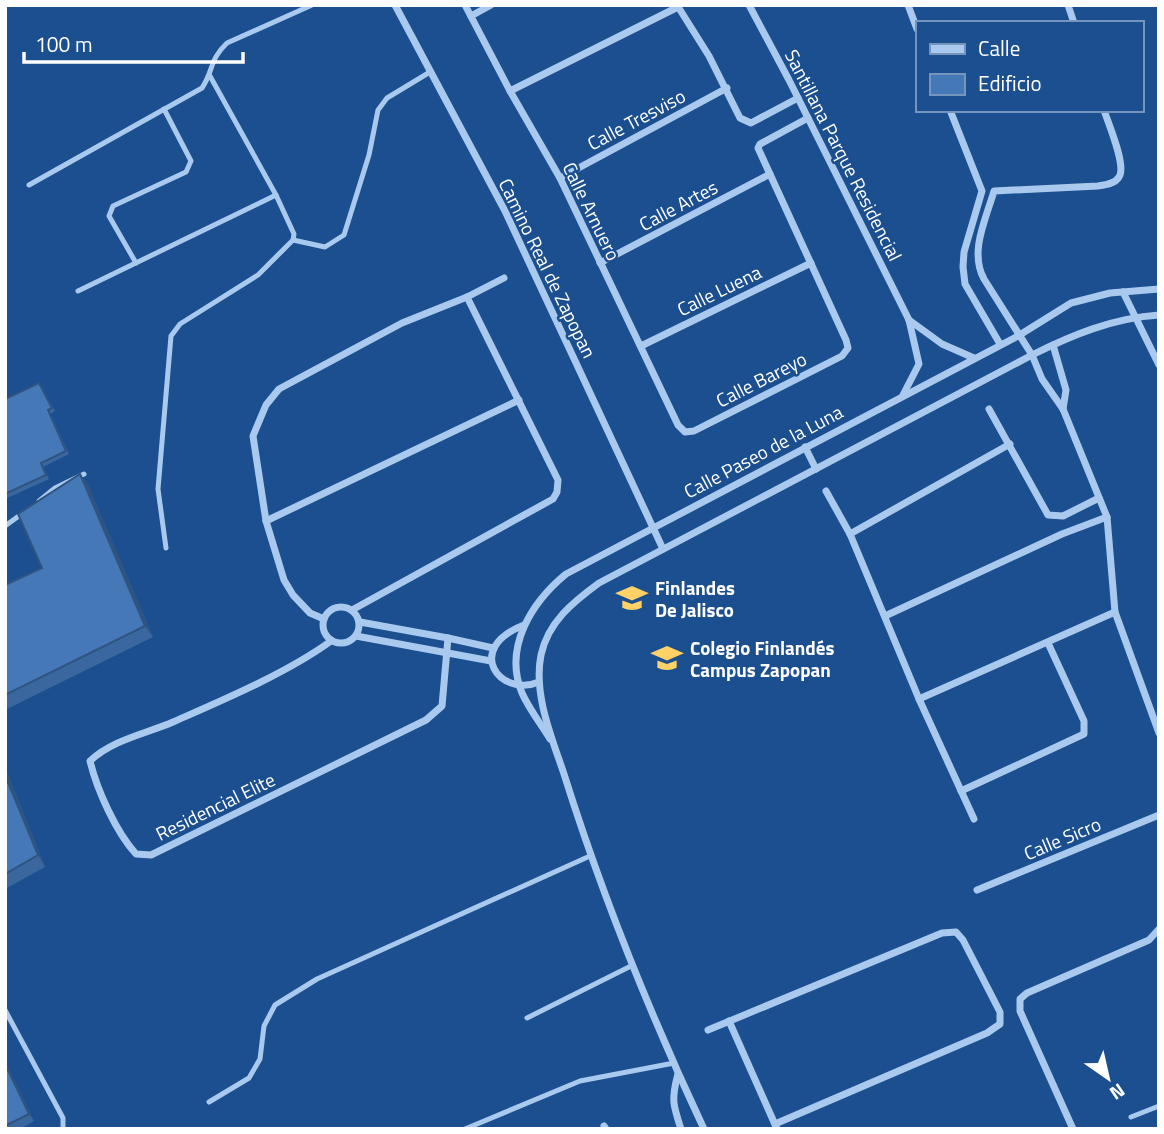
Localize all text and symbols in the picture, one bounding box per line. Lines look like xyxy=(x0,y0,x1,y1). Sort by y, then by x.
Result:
scale bar xyxy=(24,21,243,65)
legend xyxy=(916,21,1143,112)
text: 100 m xyxy=(35,28,92,60)
text: Calle xyxy=(978,32,1020,64)
street label: Santillana Parque Residencial xyxy=(778,44,910,266)
text: Edificio xyxy=(978,67,1042,99)
street label: Calle Tresviso xyxy=(582,81,690,157)
street label: Calle Arnuero xyxy=(556,157,628,265)
street label: Calle Artes xyxy=(633,172,723,238)
street label: Camino Real de Zapopan xyxy=(492,173,604,363)
street label: Calle Luena xyxy=(672,257,767,323)
street label: Calle Bareyo xyxy=(711,344,811,414)
street label: Calle Paseo de la Luna xyxy=(678,397,848,505)
place label: Finlandes De Jalisco xyxy=(655,573,735,624)
school or university icon: Finlandes De Jalisco xyxy=(615,581,649,615)
place label: Colegio Finlandés Campus Zapopan xyxy=(690,633,834,684)
school or university icon: Colegio Finlandés Campus Zapopan xyxy=(650,641,684,675)
street label: Residencial Elite xyxy=(150,765,280,847)
street label: Calle Sicro xyxy=(1019,809,1105,867)
north arrow xyxy=(1073,1043,1143,1113)
text: N xyxy=(1104,1077,1131,1108)

